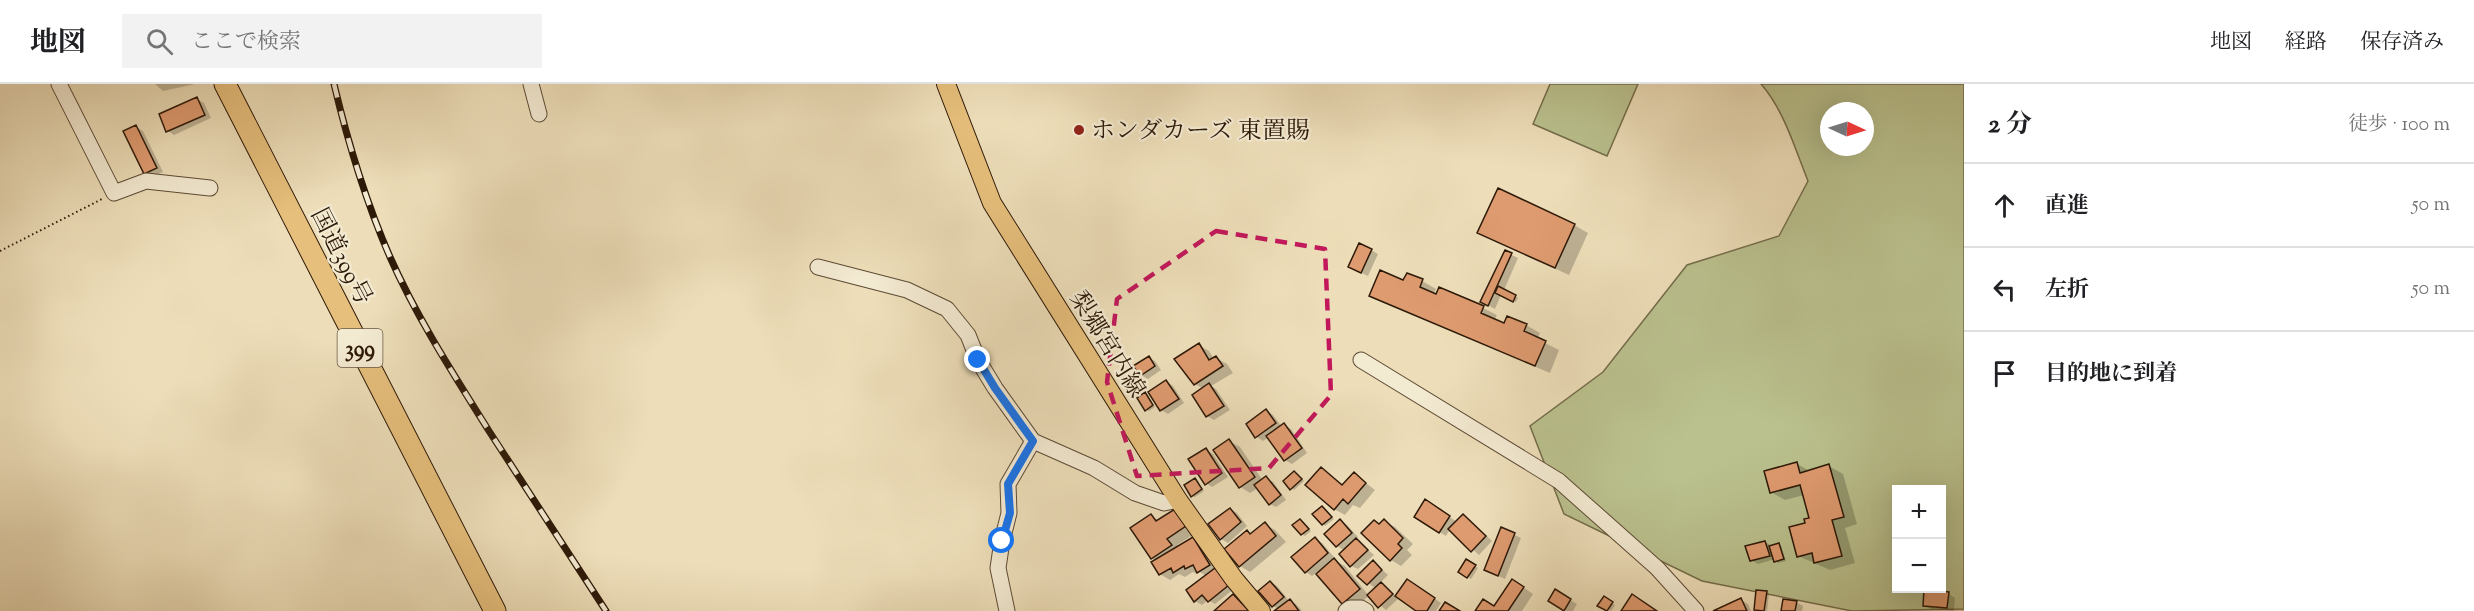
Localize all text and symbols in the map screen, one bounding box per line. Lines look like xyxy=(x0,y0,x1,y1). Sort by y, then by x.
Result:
search box xyxy=(122,14,542,68)
text: 地図 xyxy=(30,24,86,64)
icon: search xyxy=(143,25,176,58)
text: ここで検索 xyxy=(191,27,301,59)
text: 地図 xyxy=(2210,28,2252,58)
text: 経路 xyxy=(2285,28,2327,58)
text: 保存済み xyxy=(2360,28,2444,58)
north arrow xyxy=(1820,102,1874,156)
text: 2 分 xyxy=(1988,107,2032,144)
text: 徒歩 · 100 m xyxy=(2348,111,2450,140)
place label: ホンダカーズ 東置賜 xyxy=(1091,115,1310,149)
marker: ホンダカーズ 東置賜 xyxy=(1072,123,1086,137)
icon: ahead xyxy=(1988,189,2021,222)
text: 直進 xyxy=(2045,191,2089,223)
text: 50 m xyxy=(2412,191,2450,220)
street label: 国道399号 xyxy=(301,202,379,311)
icon: left xyxy=(1988,273,2021,306)
text: 左折 xyxy=(2045,275,2089,307)
text: 50 m xyxy=(2412,275,2450,304)
street label: 梨郷宮内線 xyxy=(1060,285,1153,405)
road number: 399 xyxy=(338,329,382,367)
route end xyxy=(964,346,990,372)
icon: arrive xyxy=(1988,357,2021,390)
text: 目的地に到着 xyxy=(2045,359,2177,391)
map controls xyxy=(1892,485,1946,593)
button: + xyxy=(1892,485,1946,539)
route start xyxy=(988,527,1014,553)
button: − xyxy=(1892,539,1946,593)

